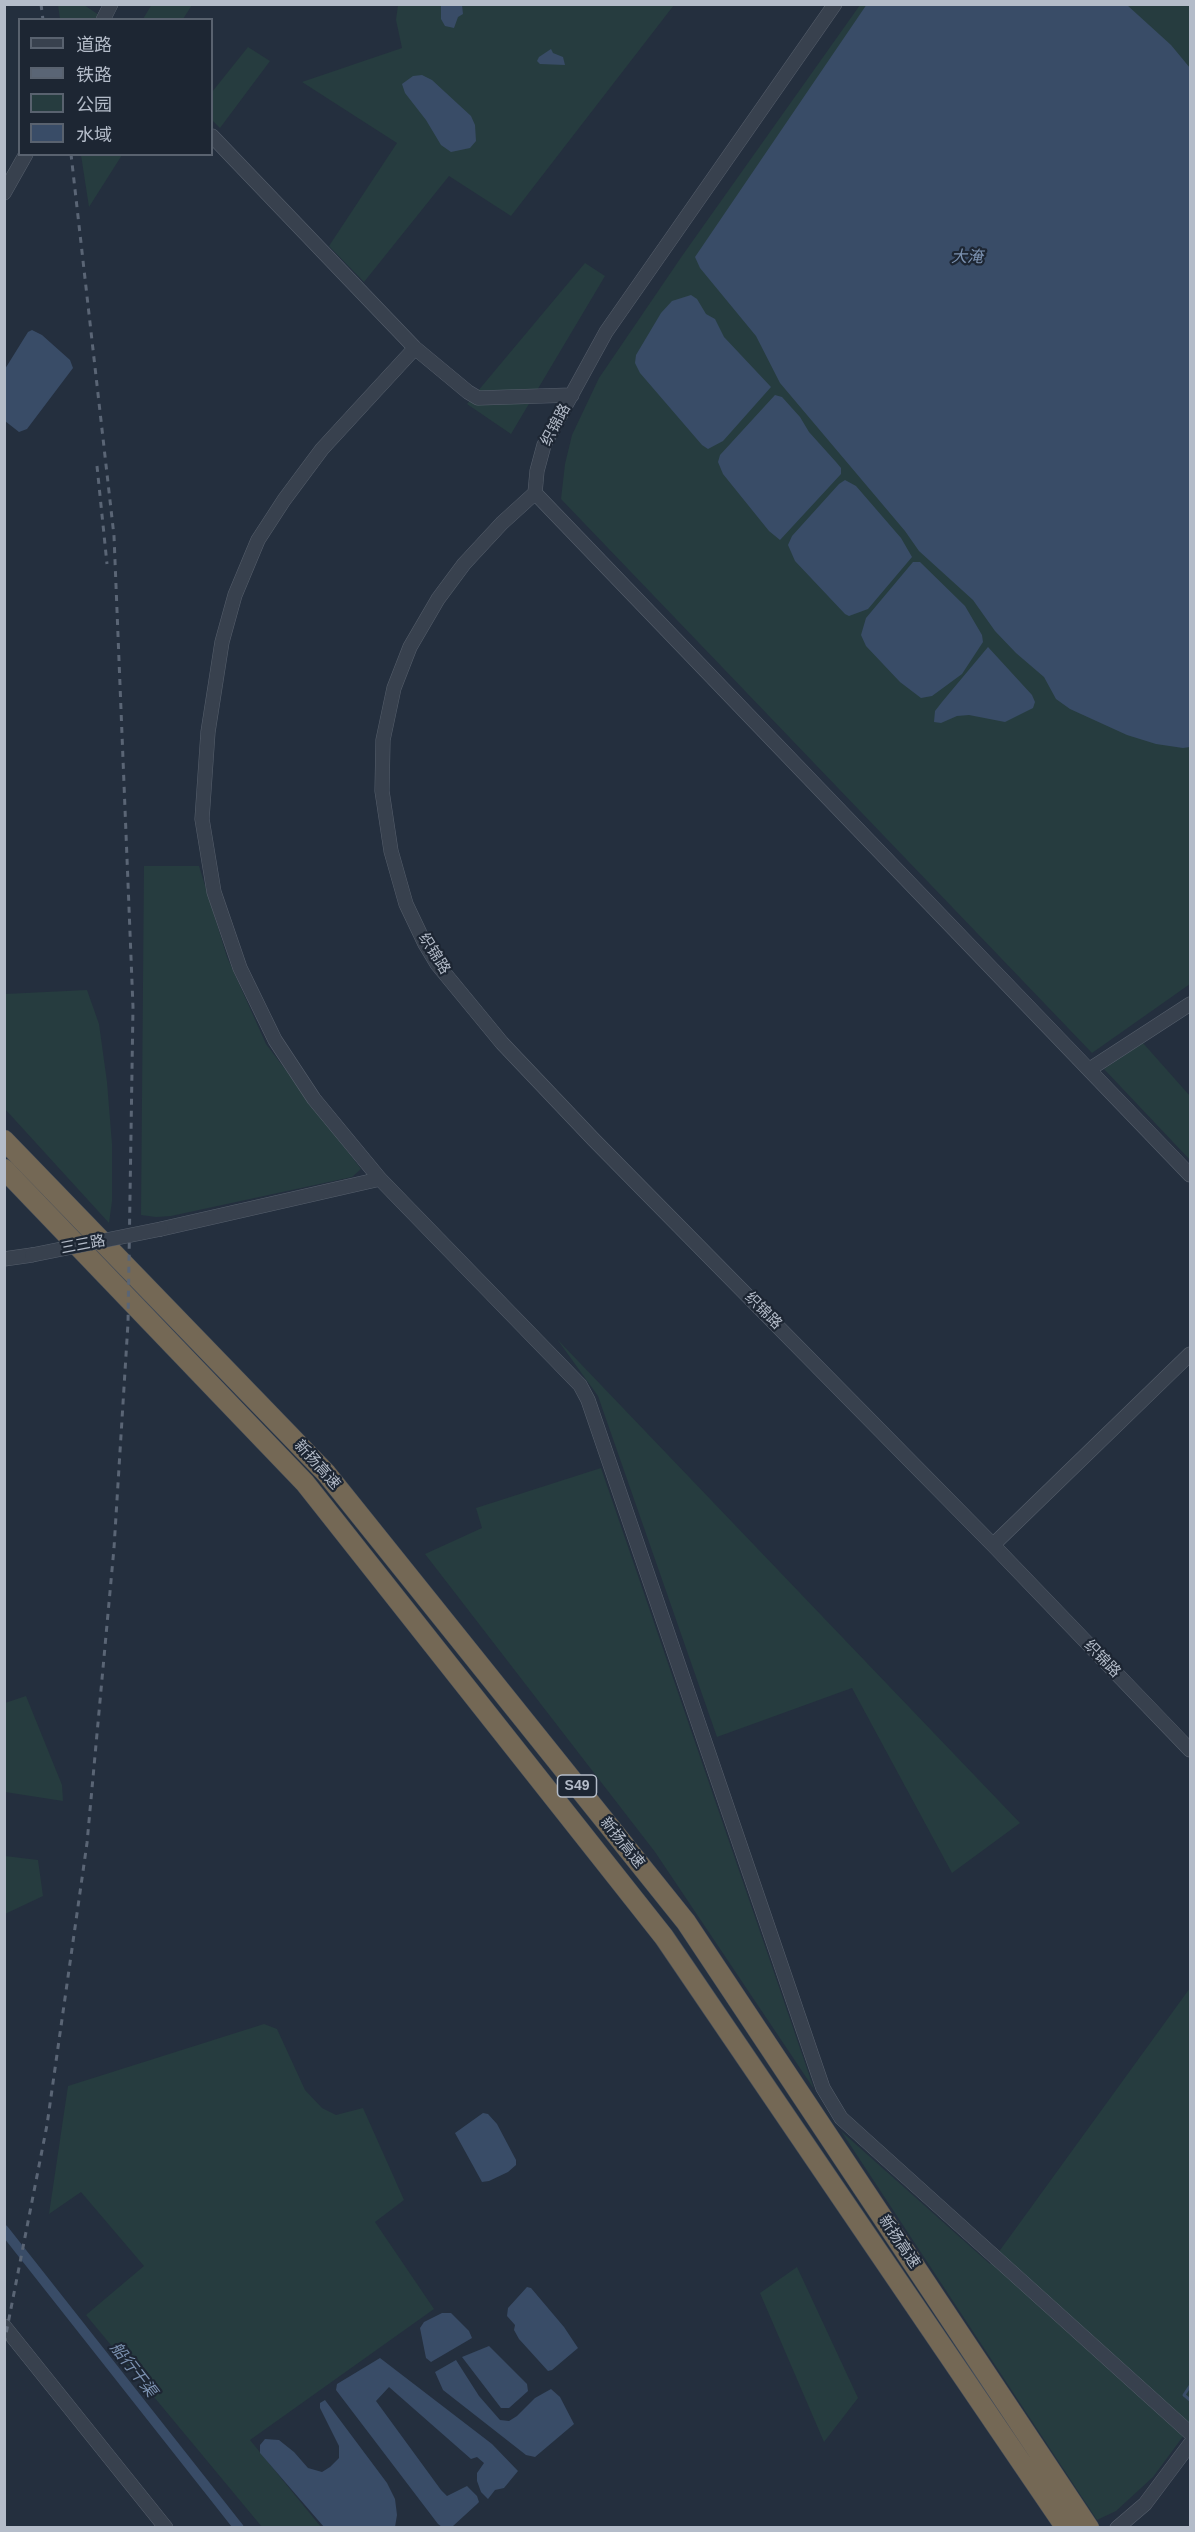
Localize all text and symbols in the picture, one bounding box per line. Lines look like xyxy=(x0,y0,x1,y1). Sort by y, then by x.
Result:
legend xyxy=(18,18,213,156)
text: 道路 xyxy=(76,35,112,55)
text: 铁路 xyxy=(76,65,112,85)
text: 公园 xyxy=(76,95,112,115)
text: 水域 xyxy=(76,125,112,145)
water label: 大淹 xyxy=(951,248,983,268)
street label: 织锦路 xyxy=(537,401,575,449)
street label: 织锦路 xyxy=(414,930,454,978)
street label: 三三路 xyxy=(59,1232,107,1258)
street label: 织锦路 xyxy=(741,1289,785,1333)
street label: 新扬高速 xyxy=(290,1437,344,1493)
street label: 织锦路 xyxy=(1080,1637,1124,1681)
road number: S49 xyxy=(558,1775,596,1797)
street label: 新扬高速 xyxy=(596,1814,648,1872)
street label: 新扬高速 xyxy=(875,2212,923,2272)
water label: 船行干渠 xyxy=(106,2339,160,2401)

